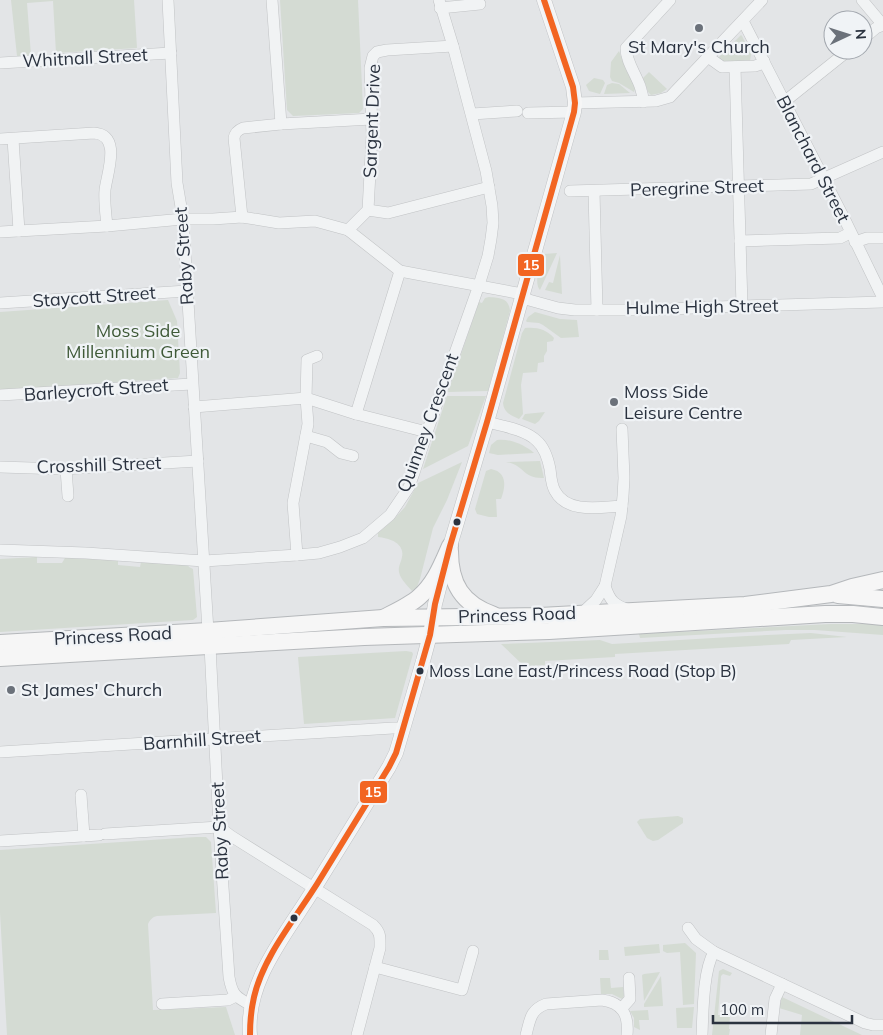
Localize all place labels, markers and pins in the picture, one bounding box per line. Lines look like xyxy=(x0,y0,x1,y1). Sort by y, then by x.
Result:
marker: St Mary's Church xyxy=(693,22,705,34)
place label: St Mary's Church xyxy=(628,35,770,58)
place label: Moss Side Leisure Centre xyxy=(624,380,743,424)
marker: Moss Side Leisure Centre xyxy=(608,396,620,408)
unlabelled marker xyxy=(452,517,462,527)
place label: Moss Lane East/Princess Road (Stop B) xyxy=(429,660,737,681)
marker: Moss Lane East/Princess Road (Stop B) xyxy=(415,666,425,676)
place label: St James' Church xyxy=(21,678,162,701)
marker: St James' Church xyxy=(5,684,17,696)
unlabelled marker xyxy=(289,913,299,923)

